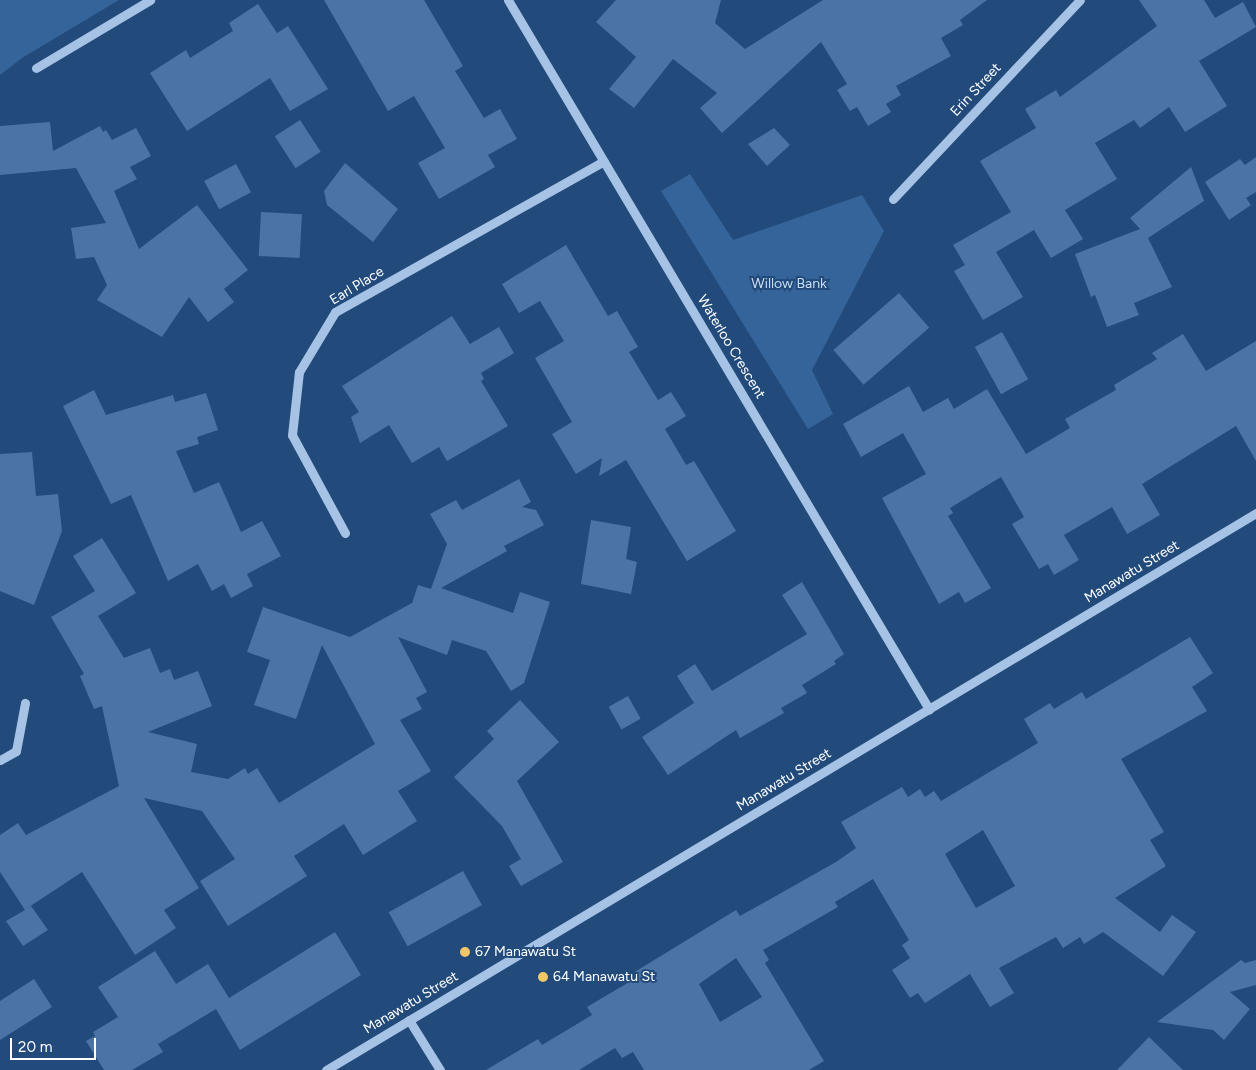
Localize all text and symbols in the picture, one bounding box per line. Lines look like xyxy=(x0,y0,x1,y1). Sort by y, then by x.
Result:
street label: Erin Street xyxy=(947,60,1005,120)
street label: Earl Place xyxy=(327,263,387,309)
park label: Willow Bank xyxy=(751,276,827,292)
street label: Waterloo Crescent xyxy=(693,292,769,402)
street label: Manawatu Street xyxy=(1082,537,1182,607)
street label: Manawatu Street xyxy=(734,745,834,815)
place label: 67 Manawatu St xyxy=(475,944,576,960)
marker: 67 Manawatu St xyxy=(459,946,471,958)
street label: Manawatu Street xyxy=(361,968,461,1038)
place label: 64 Manawatu St xyxy=(553,969,655,985)
marker: 64 Manawatu St xyxy=(537,971,549,983)
scale bar xyxy=(12,1028,99,1060)
text: 20 m xyxy=(18,1038,52,1056)

